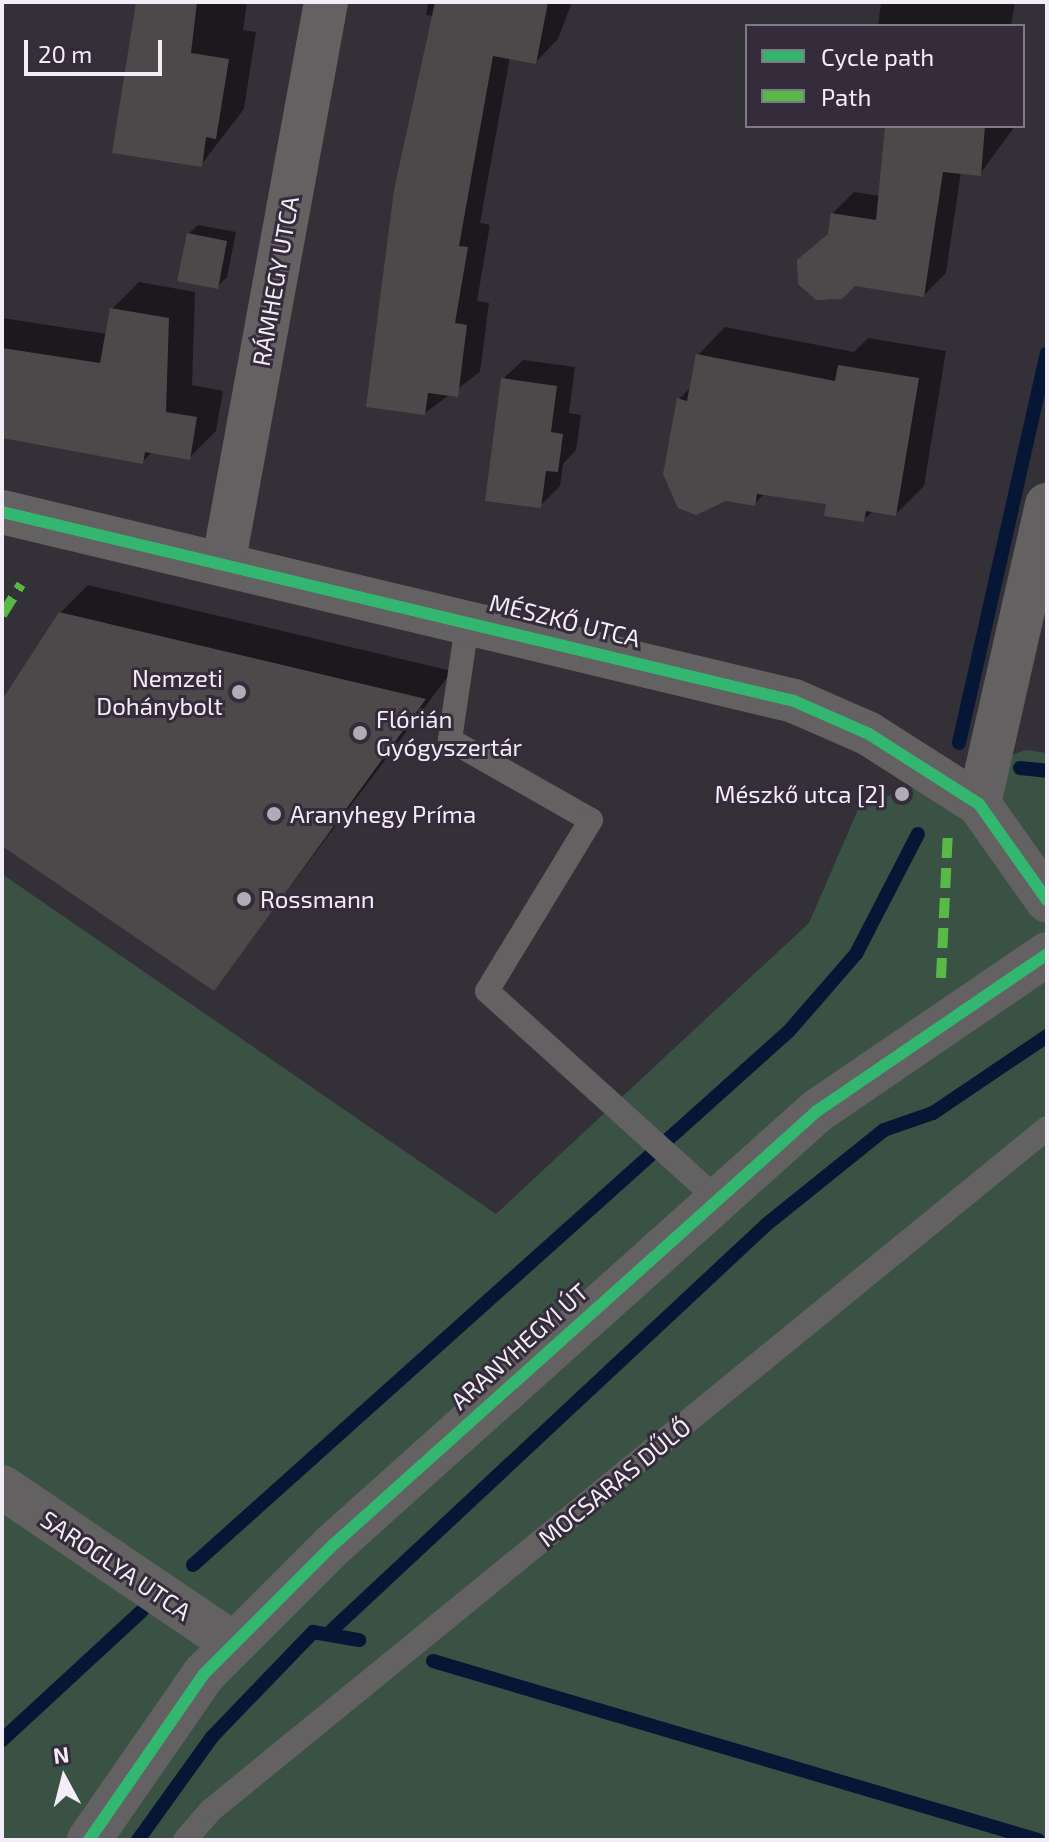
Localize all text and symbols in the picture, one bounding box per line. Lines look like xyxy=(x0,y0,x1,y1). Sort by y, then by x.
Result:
scale bar xyxy=(28,24,166,74)
legend xyxy=(745,24,1025,128)
text: 20 m xyxy=(38,39,92,68)
text: Cycle path xyxy=(821,42,934,71)
text: Path xyxy=(821,82,871,111)
street label: RÁMHEGY UTCA xyxy=(246,194,304,368)
street label: MÉSZKŐ UTCA xyxy=(486,587,644,653)
place label: Nemzeti Dohánybolt xyxy=(96,664,223,720)
marker: Nemzeti Dohánybolt xyxy=(230,683,248,701)
place label: Flórián Gyógyszertár xyxy=(376,705,522,761)
marker: Flórián Gyógyszertár xyxy=(351,724,369,742)
place label: Mészkő utca [2] xyxy=(714,780,886,808)
marker: Mészkő utca [2] xyxy=(893,785,911,803)
place label: Aranyhegy Príma xyxy=(290,800,477,828)
marker: Aranyhegy Príma xyxy=(265,805,283,823)
place label: Rossmann xyxy=(260,885,375,913)
marker: Rossmann xyxy=(235,890,253,908)
street label: ARANYHEGYI ÚT xyxy=(444,1277,594,1415)
street label: MOCSARAS DŰLŐ xyxy=(532,1412,696,1552)
street label: SAROGLYA UTCA xyxy=(35,1504,197,1626)
north arrow xyxy=(24,1738,104,1818)
text: N xyxy=(52,1740,71,1768)

